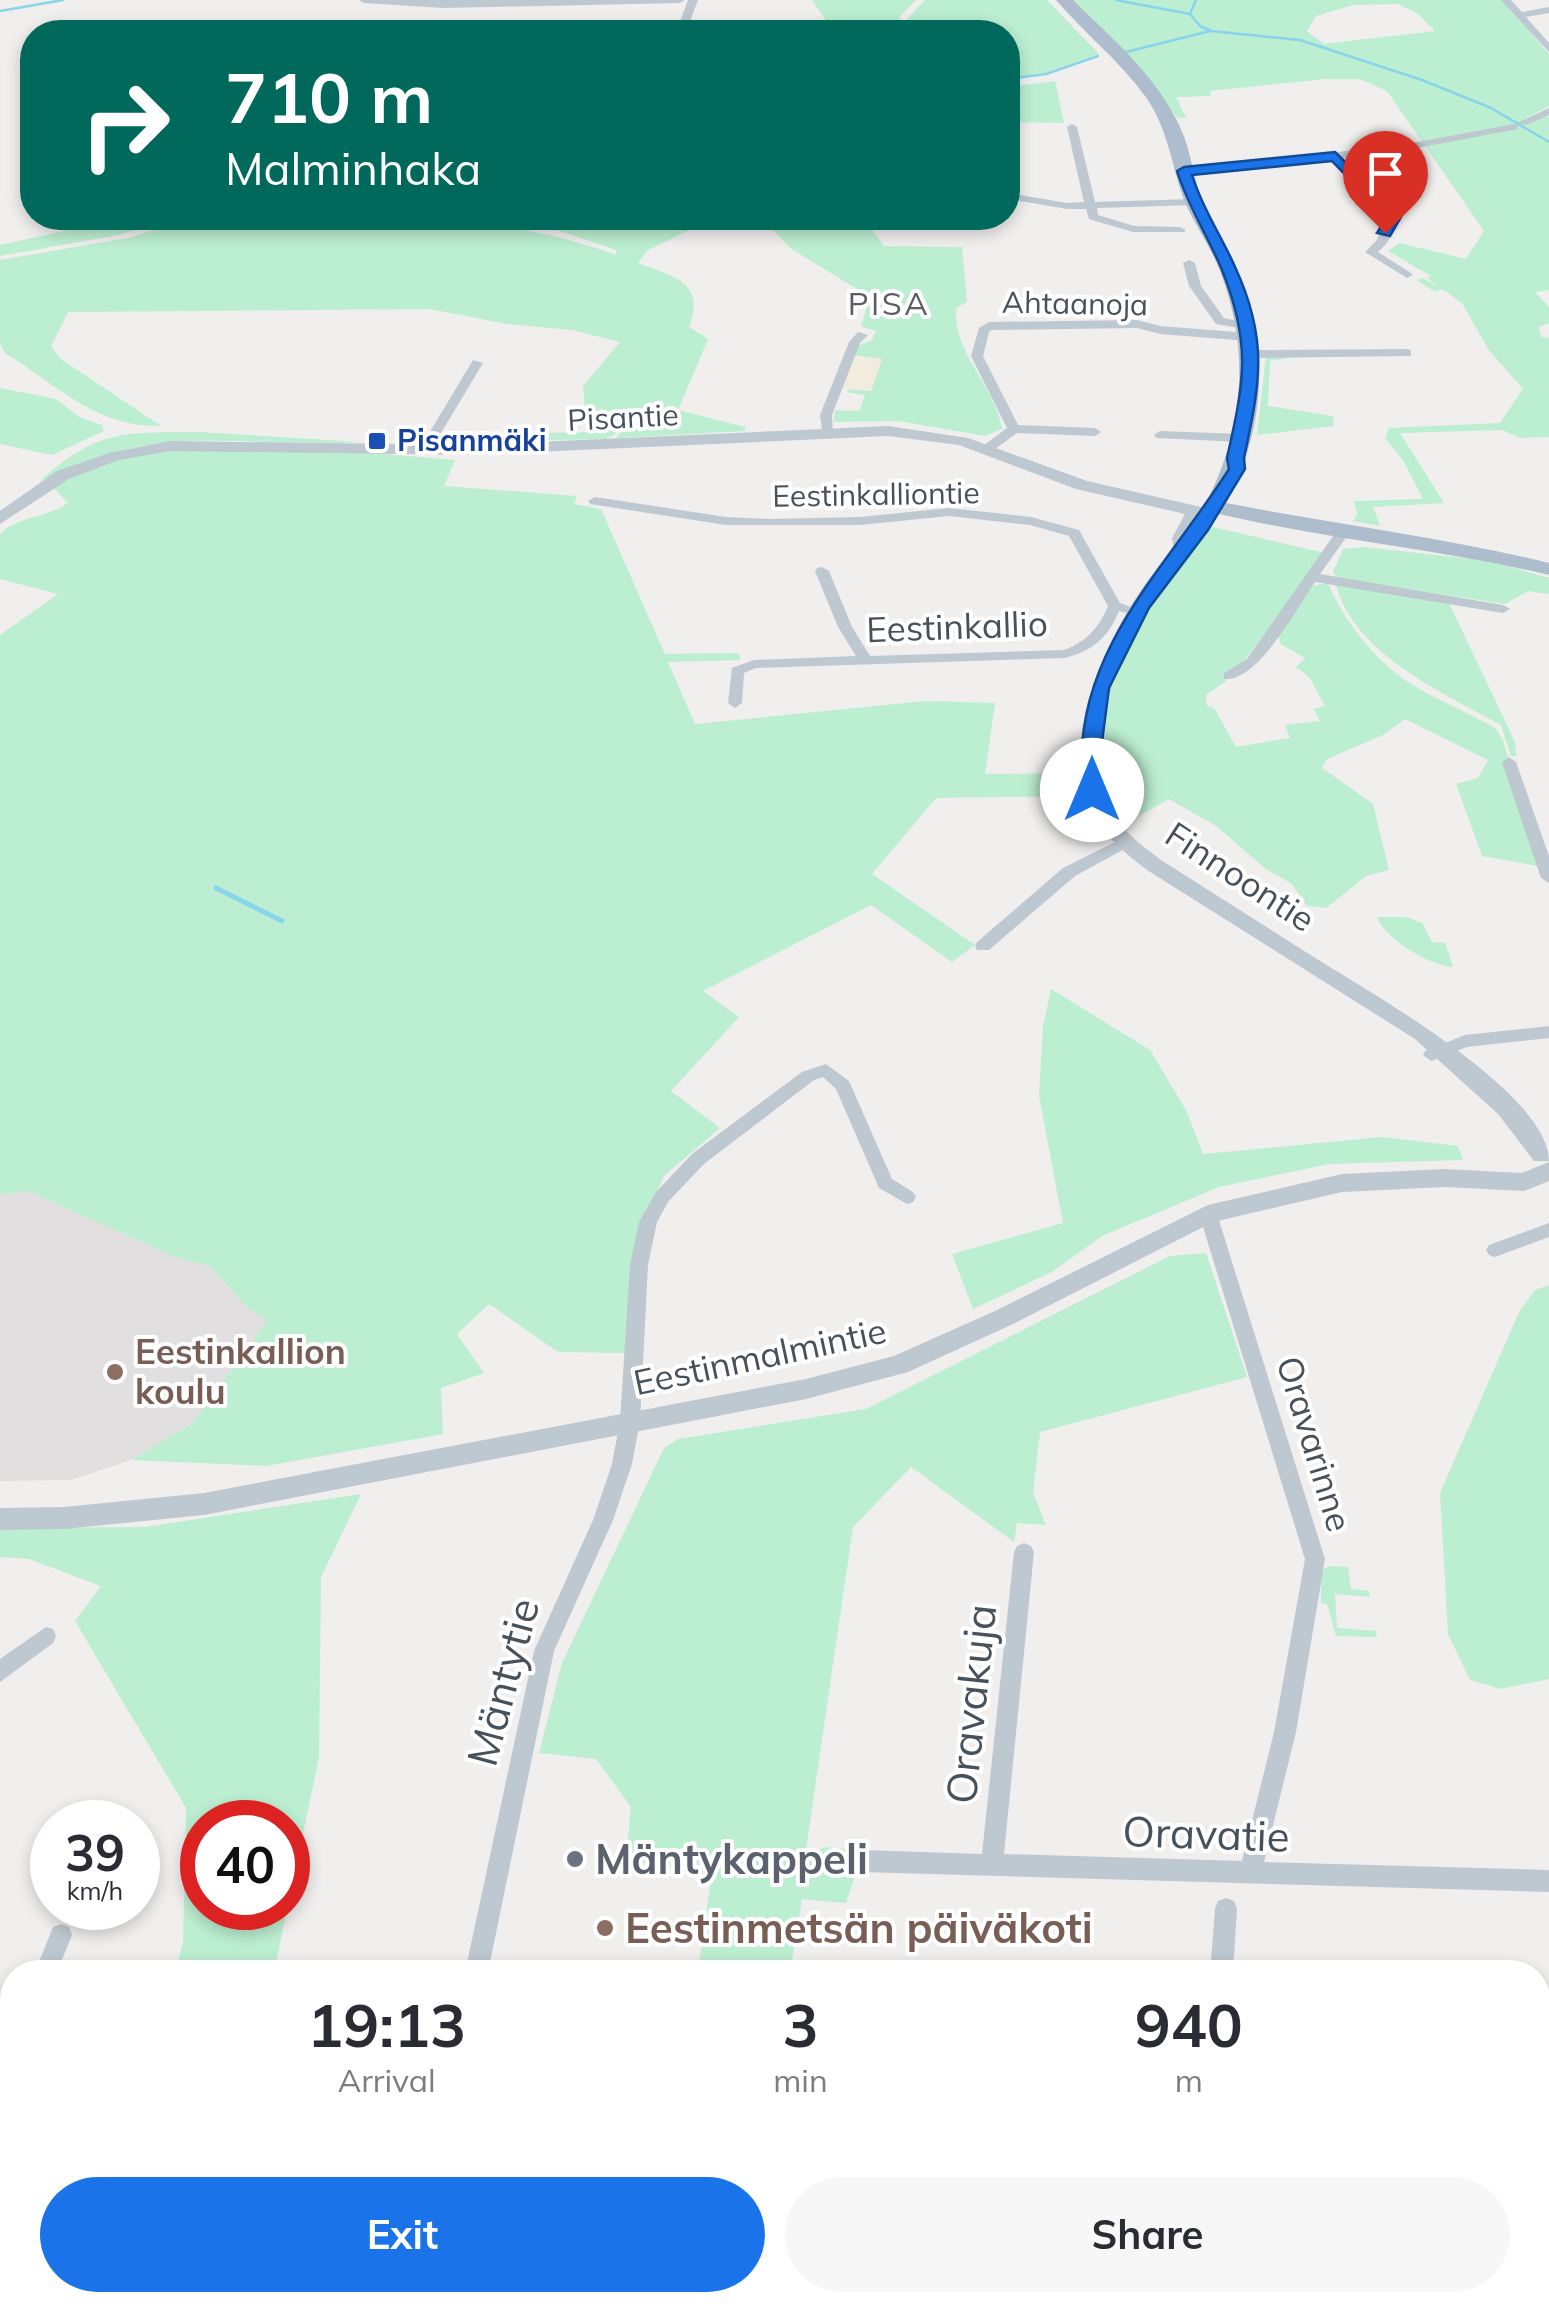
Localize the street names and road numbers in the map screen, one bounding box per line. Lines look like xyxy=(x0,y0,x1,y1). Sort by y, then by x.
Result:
street label: Ahtaanoja xyxy=(1002,283,1148,323)
street label: Pisantie xyxy=(566,395,679,439)
street label: Eestinkalliontie xyxy=(772,473,980,515)
street label: Eestinkallio xyxy=(865,601,1048,651)
street label: Finnoontie xyxy=(1158,812,1323,941)
street label: Eestinmalmintie xyxy=(630,1308,890,1404)
street label: Oravarinne xyxy=(1267,1351,1362,1537)
street label: Mäntytie xyxy=(455,1592,550,1771)
street label: Oravakuja xyxy=(934,1601,1007,1806)
street label: Oravatie xyxy=(1122,1804,1290,1863)

